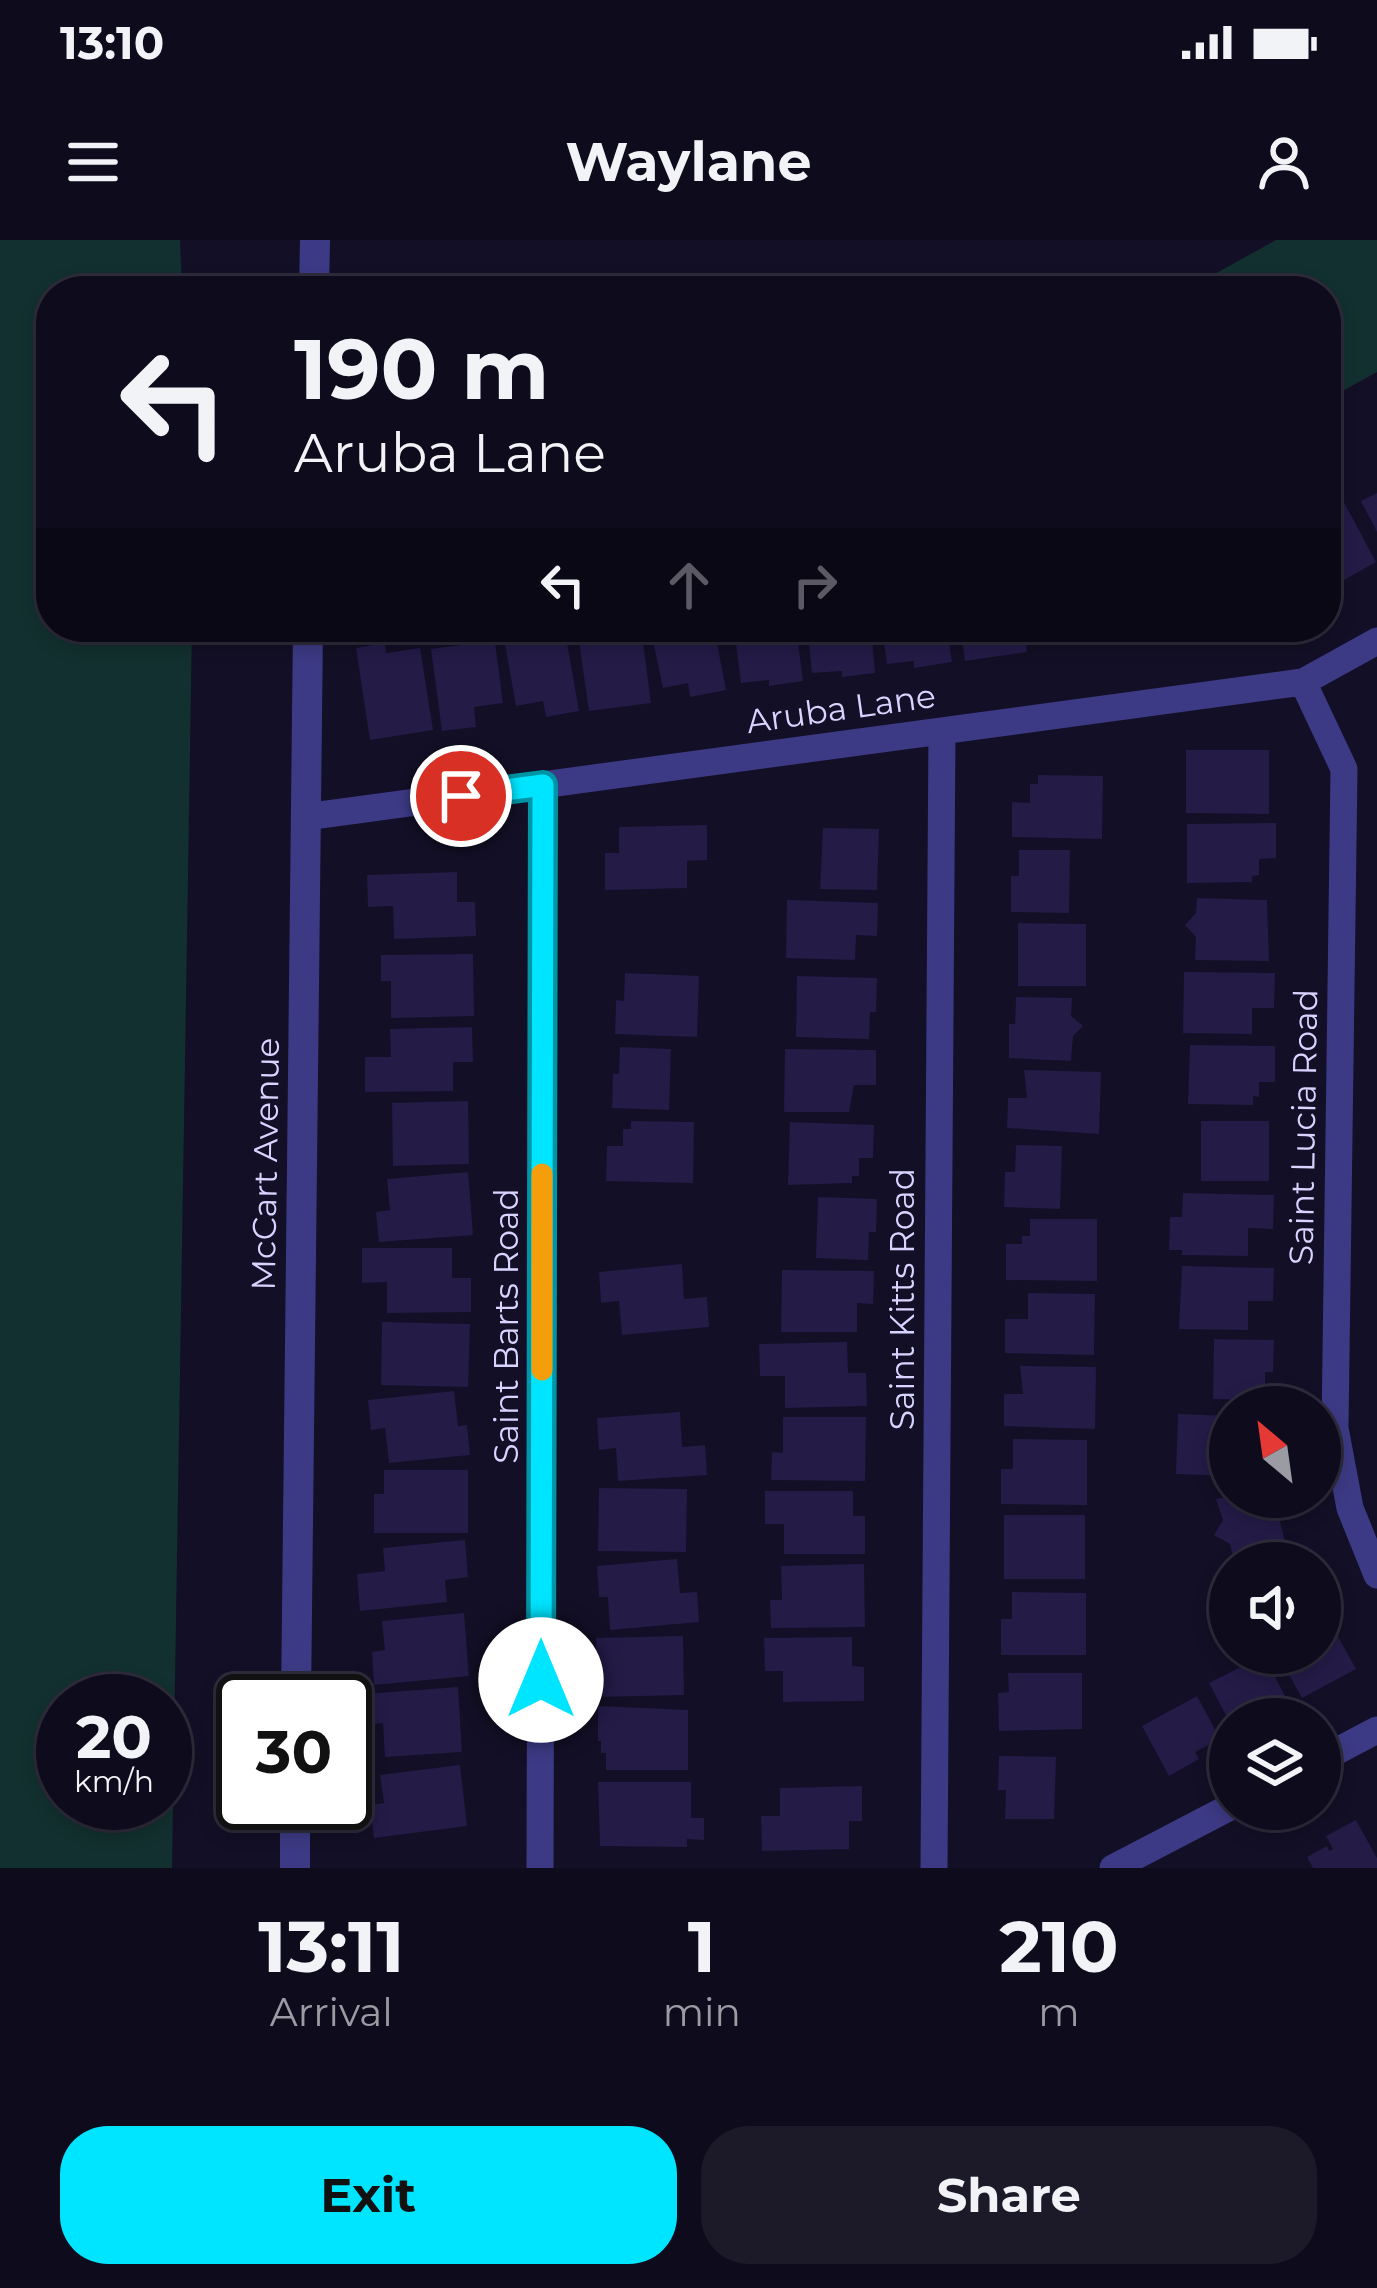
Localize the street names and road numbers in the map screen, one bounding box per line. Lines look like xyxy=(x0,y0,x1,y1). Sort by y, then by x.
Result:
street label: Aruba Lane xyxy=(744,675,938,741)
street label: Saint Lucia Road xyxy=(1281,989,1325,1265)
street label: McCart Avenue xyxy=(243,1037,287,1291)
street label: Saint Kitts Road xyxy=(882,1168,922,1430)
street label: Saint Barts Road xyxy=(486,1188,526,1464)

